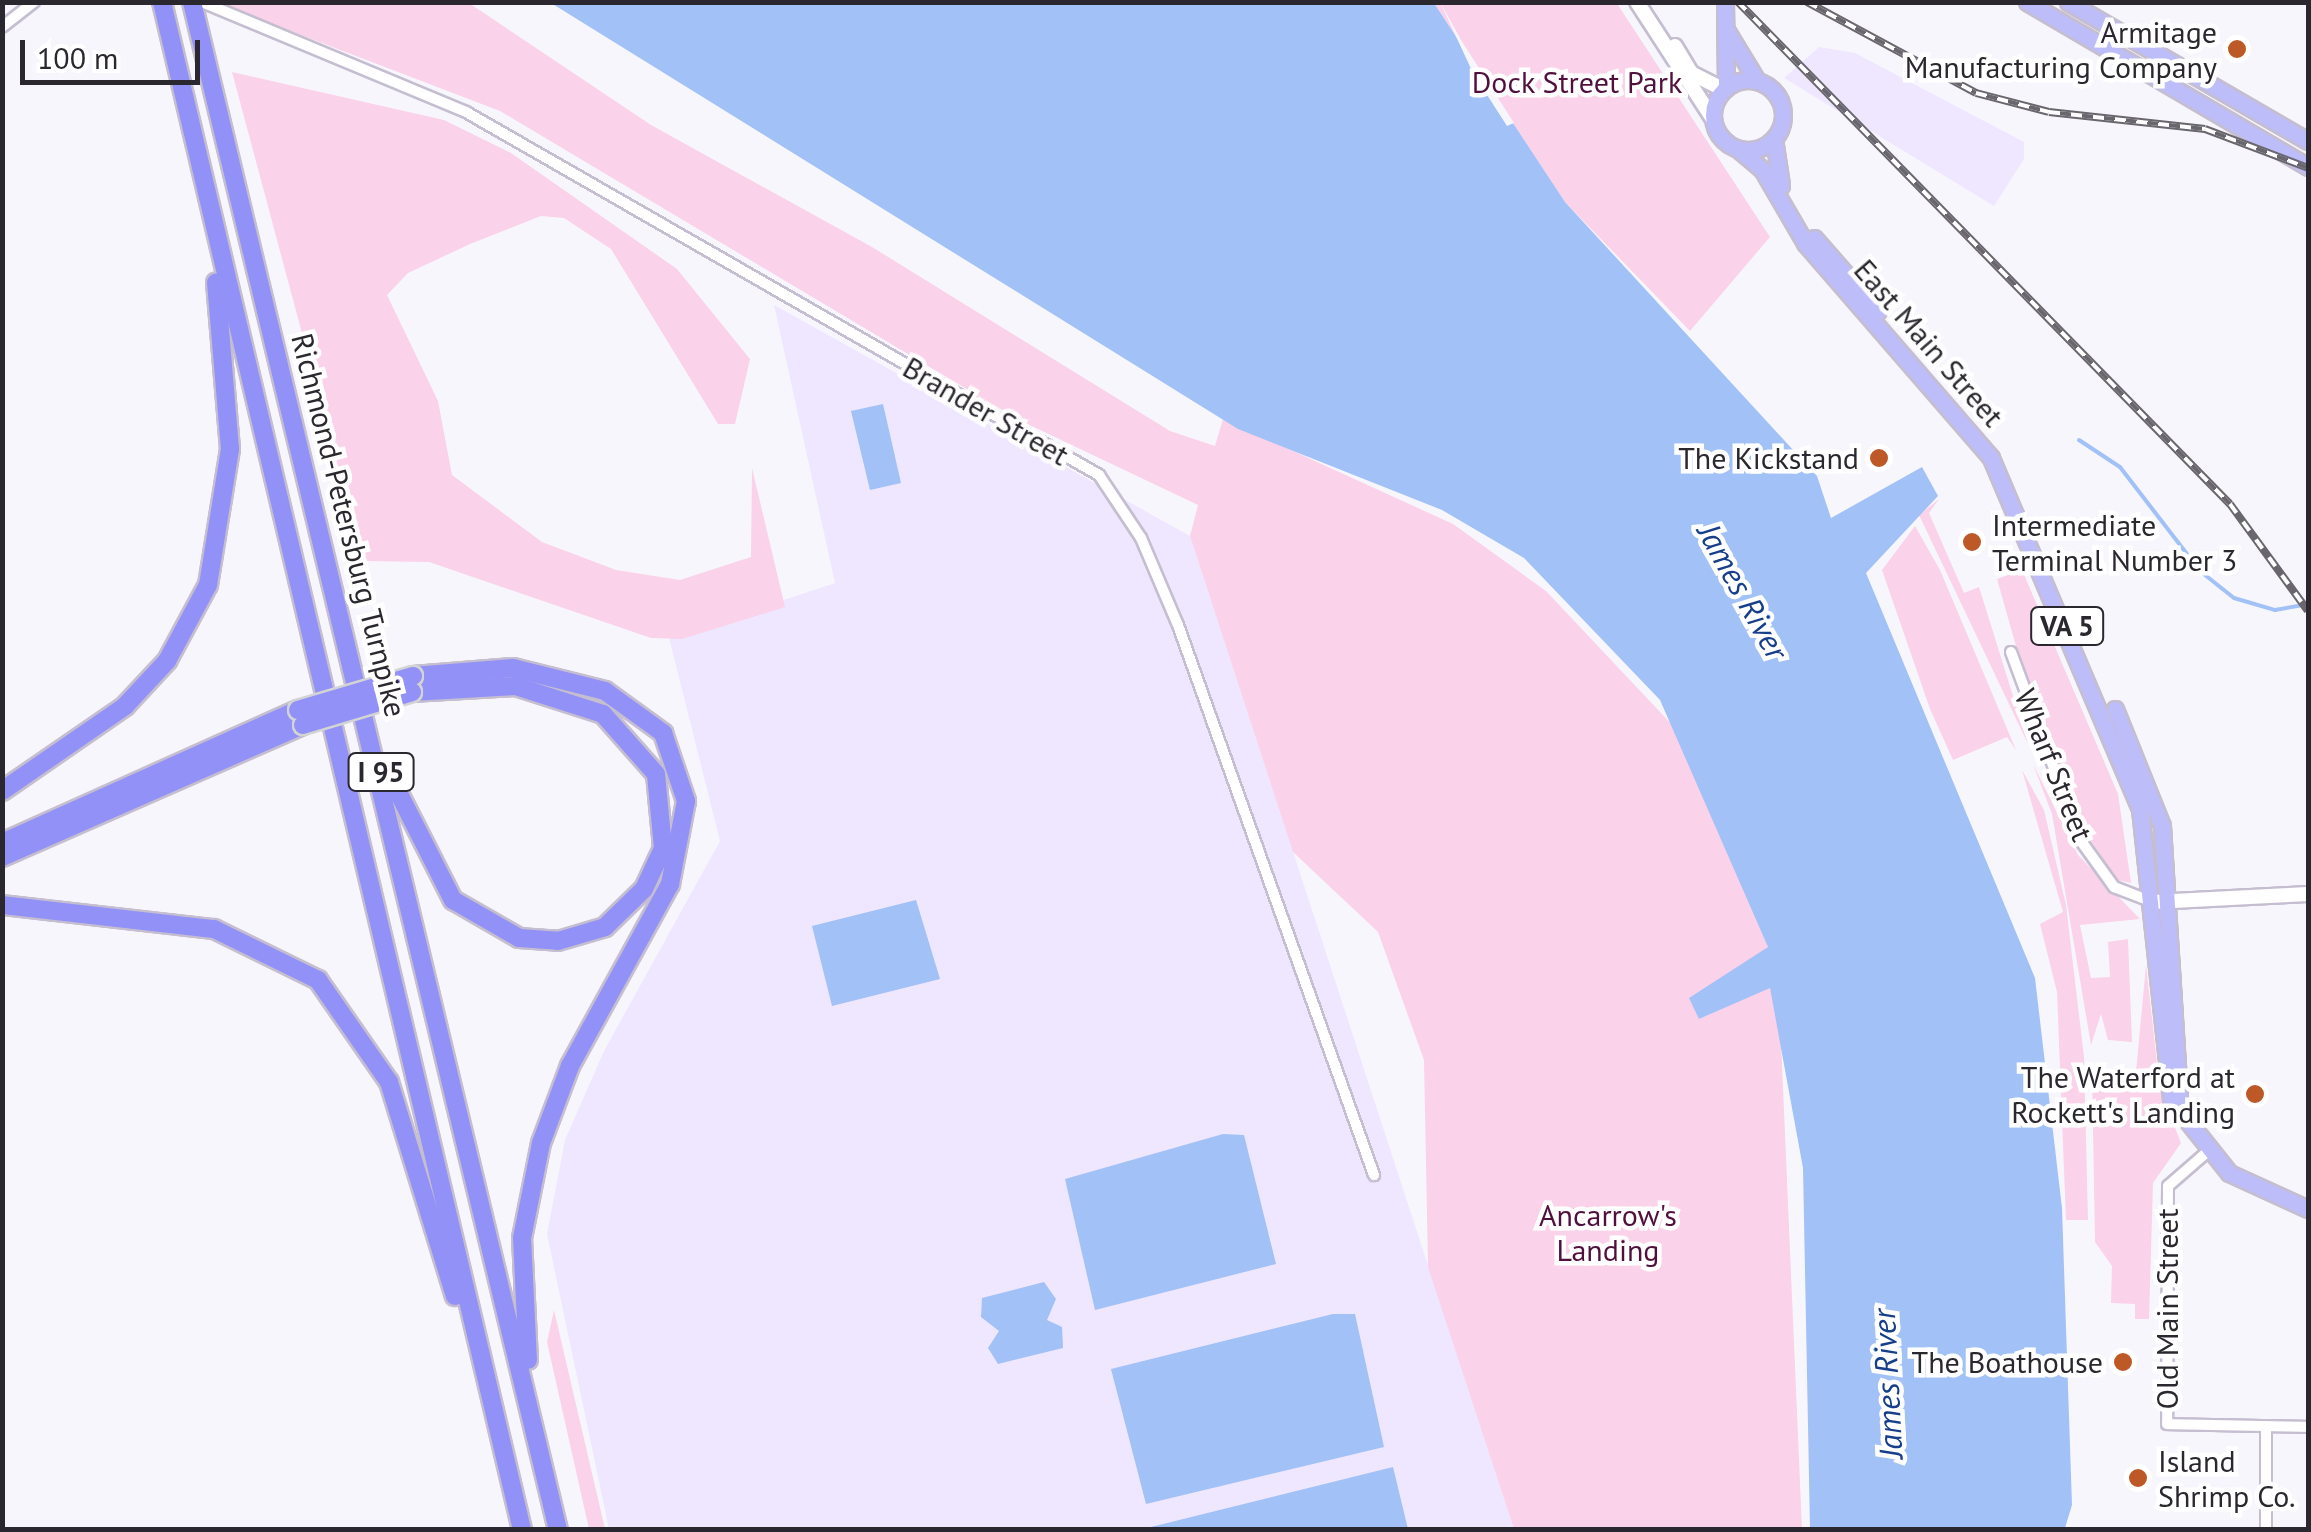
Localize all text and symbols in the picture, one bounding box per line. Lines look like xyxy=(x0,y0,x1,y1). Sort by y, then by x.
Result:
place label: Armitage Manufacturing Company xyxy=(1905,14,2217,84)
scale bar xyxy=(25,20,205,82)
text: 100 m xyxy=(37,38,118,77)
marker: Armitage Manufacturing Company xyxy=(2226,38,2248,60)
park label: Dock Street Park xyxy=(1471,64,1683,100)
street label: East Main Street xyxy=(1847,252,2011,434)
street label: Richmond-Petersburg Turnpike xyxy=(284,329,414,721)
street label: Brander Street xyxy=(897,349,1075,473)
place label: The Kickstand xyxy=(1678,440,1859,476)
marker: The Kickstand xyxy=(1868,447,1890,469)
place label: Intermediate Terminal Number 3 xyxy=(1992,507,2237,578)
water label: James River xyxy=(1690,516,1796,666)
marker: Intermediate Terminal Number 3 xyxy=(1961,531,1983,553)
road number: VA 5 xyxy=(2030,603,2104,649)
street label: Wharf Street xyxy=(2007,684,2101,846)
road number: I 95 xyxy=(346,749,416,795)
place label: The Waterford at Rockett's Landing xyxy=(2011,1059,2235,1130)
marker: The Waterford at Rockett's Landing xyxy=(2244,1083,2266,1105)
park label: Ancarrow's Landing xyxy=(1539,1197,1677,1268)
street label: Old Main Street xyxy=(2149,1208,2185,1410)
water label: James River xyxy=(1864,1308,1910,1460)
place label: The Boathouse xyxy=(1912,1344,2103,1380)
marker: The Boathouse xyxy=(2112,1351,2134,1373)
place label: Island Shrimp Co. xyxy=(2158,1443,2295,1514)
marker: Island Shrimp Co. xyxy=(2127,1467,2149,1489)

